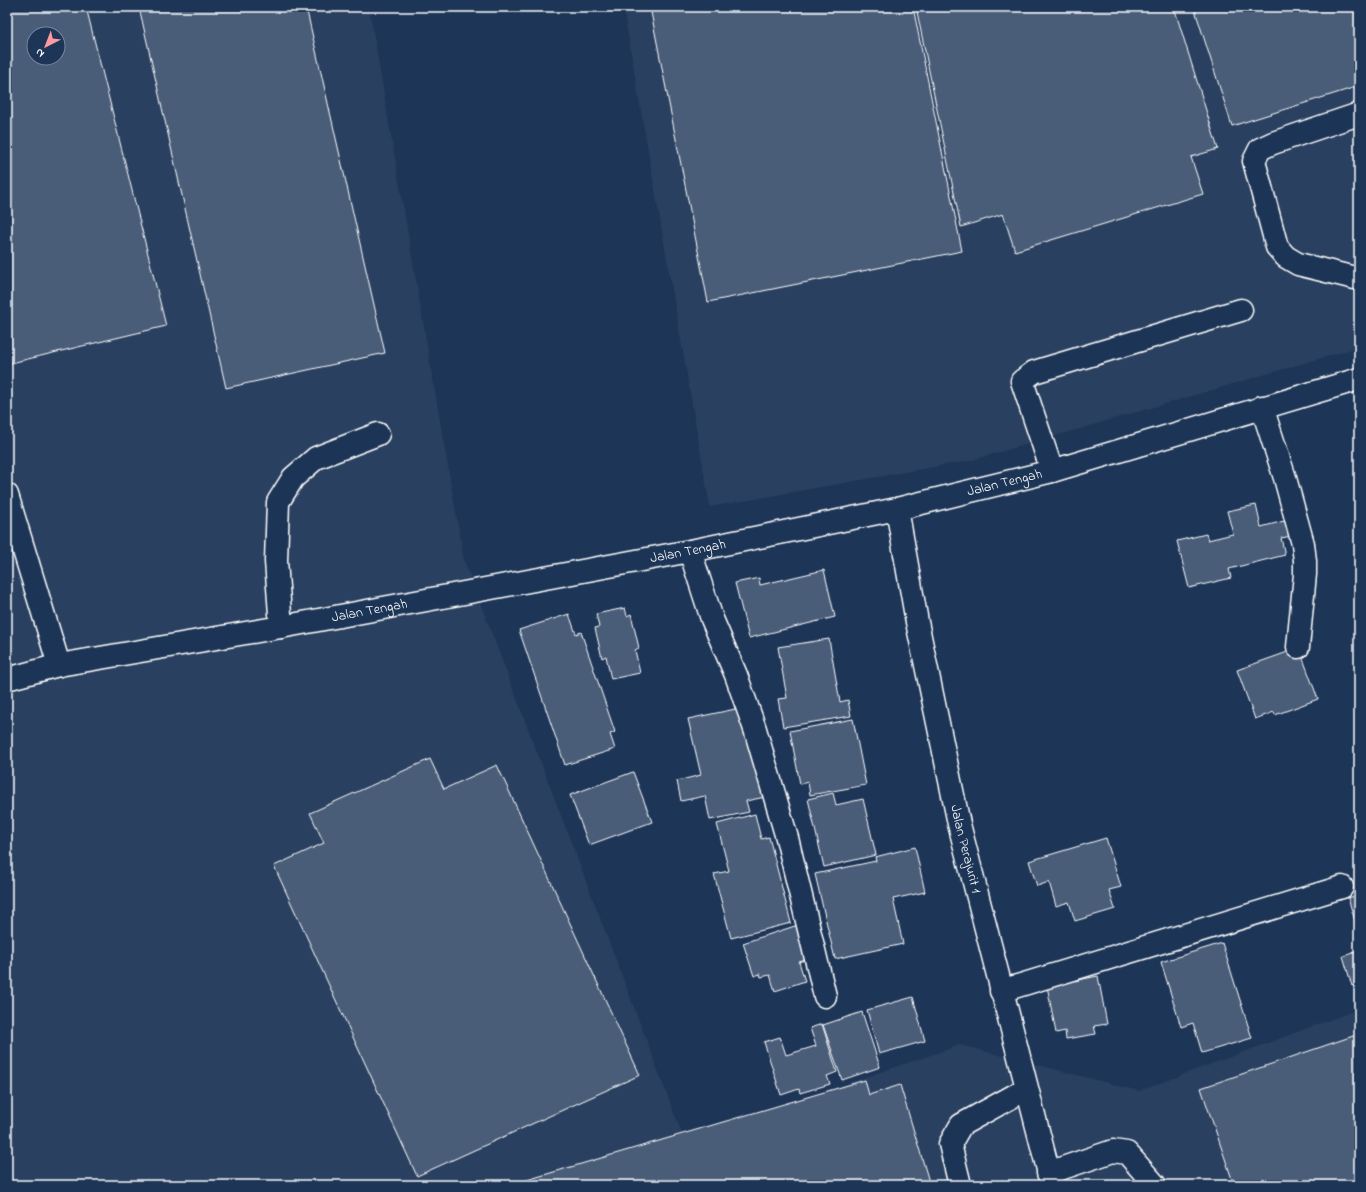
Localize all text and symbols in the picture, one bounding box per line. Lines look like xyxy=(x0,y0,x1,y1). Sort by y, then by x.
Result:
north arrow xyxy=(26,26,66,66)
text: N xyxy=(32,44,48,61)
street label: Jalan Tengah xyxy=(965,463,1044,502)
street label: Jalan Tengah xyxy=(648,534,728,569)
street label: Jalan Tengah xyxy=(330,593,409,628)
street label: Jalan Perajurit 1 xyxy=(945,803,987,896)

